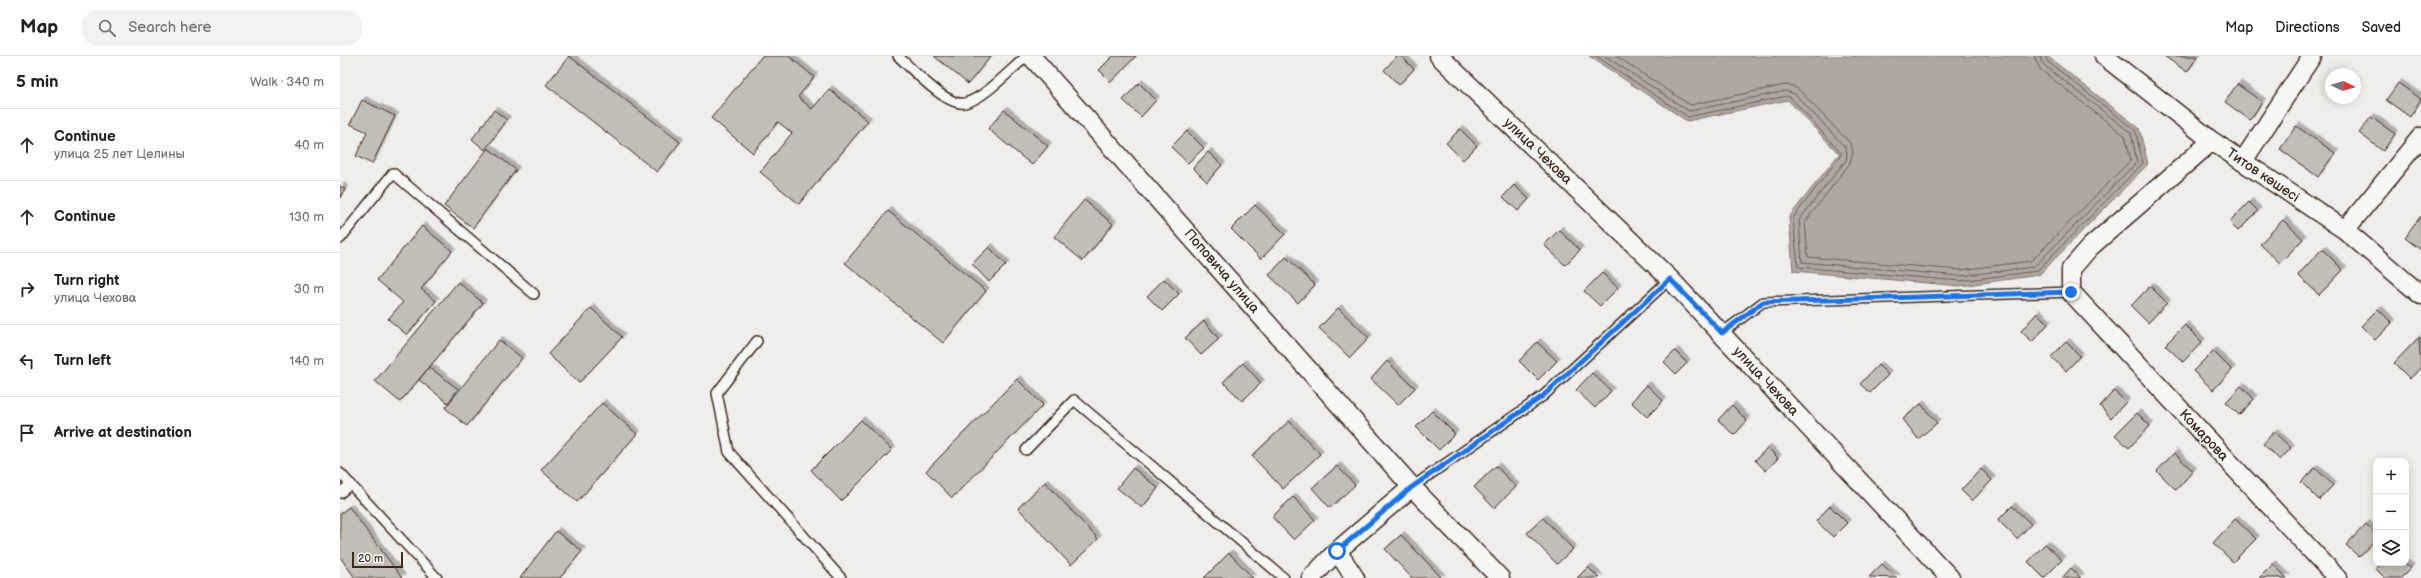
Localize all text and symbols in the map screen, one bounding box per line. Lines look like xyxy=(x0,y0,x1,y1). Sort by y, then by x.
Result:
search box xyxy=(82,10,362,46)
text: Map xyxy=(20,16,58,39)
icon: search xyxy=(96,17,118,39)
text: Search here xyxy=(128,18,211,37)
text: Map xyxy=(2225,19,2253,36)
text: Directions xyxy=(2275,19,2340,36)
text: Saved xyxy=(2362,19,2401,36)
north arrow xyxy=(2325,68,2361,104)
text: 5 min xyxy=(16,72,59,92)
text: Walk · 340 m xyxy=(250,74,324,90)
street label: улица Чехова xyxy=(1500,114,1576,188)
text: Continue xyxy=(54,127,116,146)
icon: ahead xyxy=(16,134,38,156)
text: 40 m xyxy=(294,137,324,153)
street label: Титов көшесі xyxy=(2223,144,2303,206)
text: улица 25 лет Целины xyxy=(54,146,185,162)
icon: ahead xyxy=(16,206,38,228)
text: Continue xyxy=(54,207,116,226)
text: 130 m xyxy=(289,209,324,225)
street label: Поповича улица xyxy=(1181,225,1264,317)
text: Turn right xyxy=(54,271,119,290)
icon: right xyxy=(16,278,38,300)
text: 30 m xyxy=(294,281,324,297)
route end xyxy=(2062,283,2080,301)
text: улица Чехова xyxy=(54,290,136,306)
street label: улица Чехова xyxy=(1730,343,1803,420)
icon: left xyxy=(16,350,38,372)
text: Turn left xyxy=(54,351,111,370)
text: 140 m xyxy=(289,353,324,369)
street label: Комарова xyxy=(2176,406,2233,465)
icon: arrive xyxy=(16,422,38,444)
text: Arrive at destination xyxy=(54,423,192,442)
map controls xyxy=(2373,458,2409,566)
button: + xyxy=(2373,458,2409,494)
button: − xyxy=(2373,494,2409,530)
button: layers xyxy=(2373,530,2409,566)
route start xyxy=(1328,542,1346,560)
scale bar xyxy=(352,550,403,569)
text: 20 m xyxy=(358,552,383,565)

